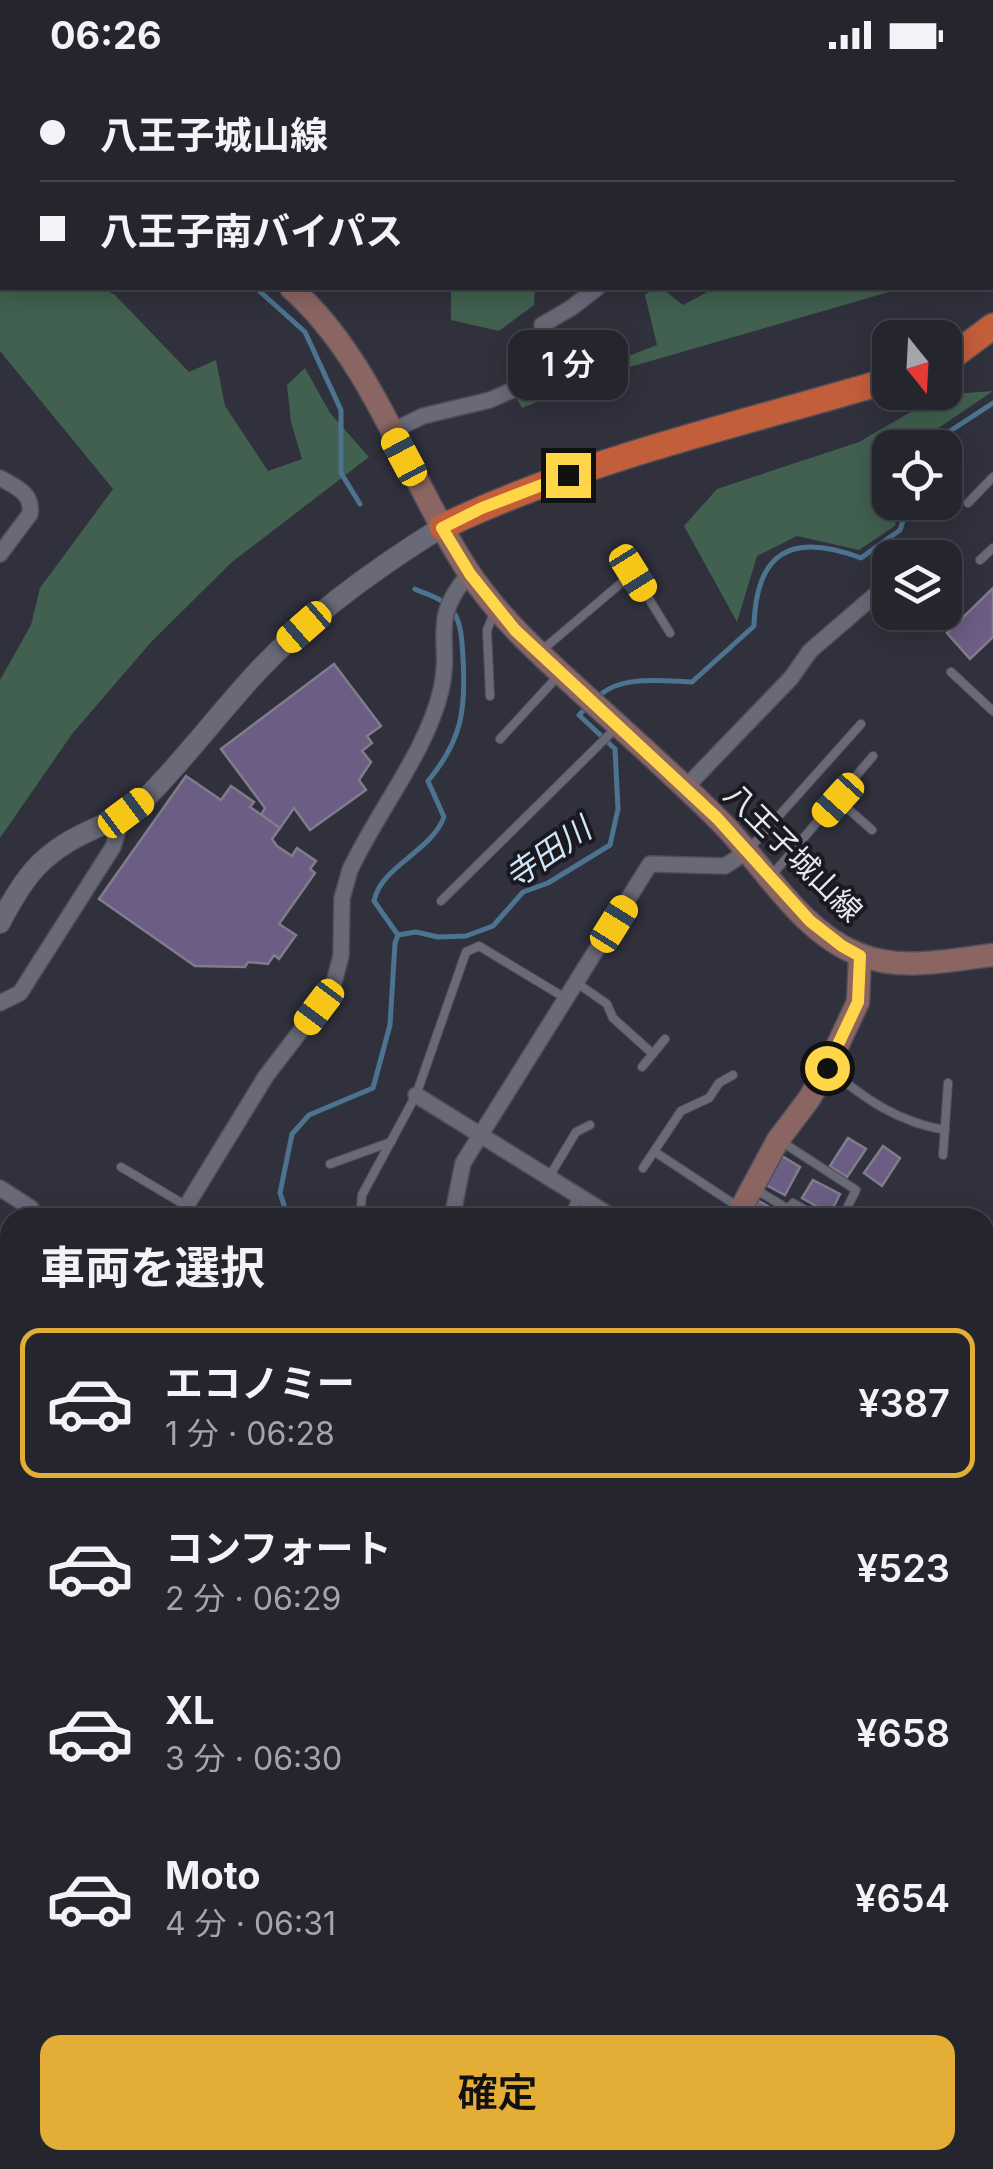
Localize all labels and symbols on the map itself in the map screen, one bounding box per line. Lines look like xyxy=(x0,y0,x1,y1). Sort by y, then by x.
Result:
north arrow xyxy=(872,320,962,410)
callout: 1 分 xyxy=(508,330,628,400)
car xyxy=(377,423,431,491)
route end xyxy=(546,453,591,498)
car xyxy=(604,540,662,606)
car xyxy=(272,596,336,658)
car xyxy=(807,768,869,832)
street label: 八王子城山線 xyxy=(717,776,870,929)
car xyxy=(93,783,159,843)
water label: 寺田川 xyxy=(497,807,601,896)
car xyxy=(585,891,643,957)
car xyxy=(289,974,349,1040)
route start xyxy=(805,1046,850,1091)

